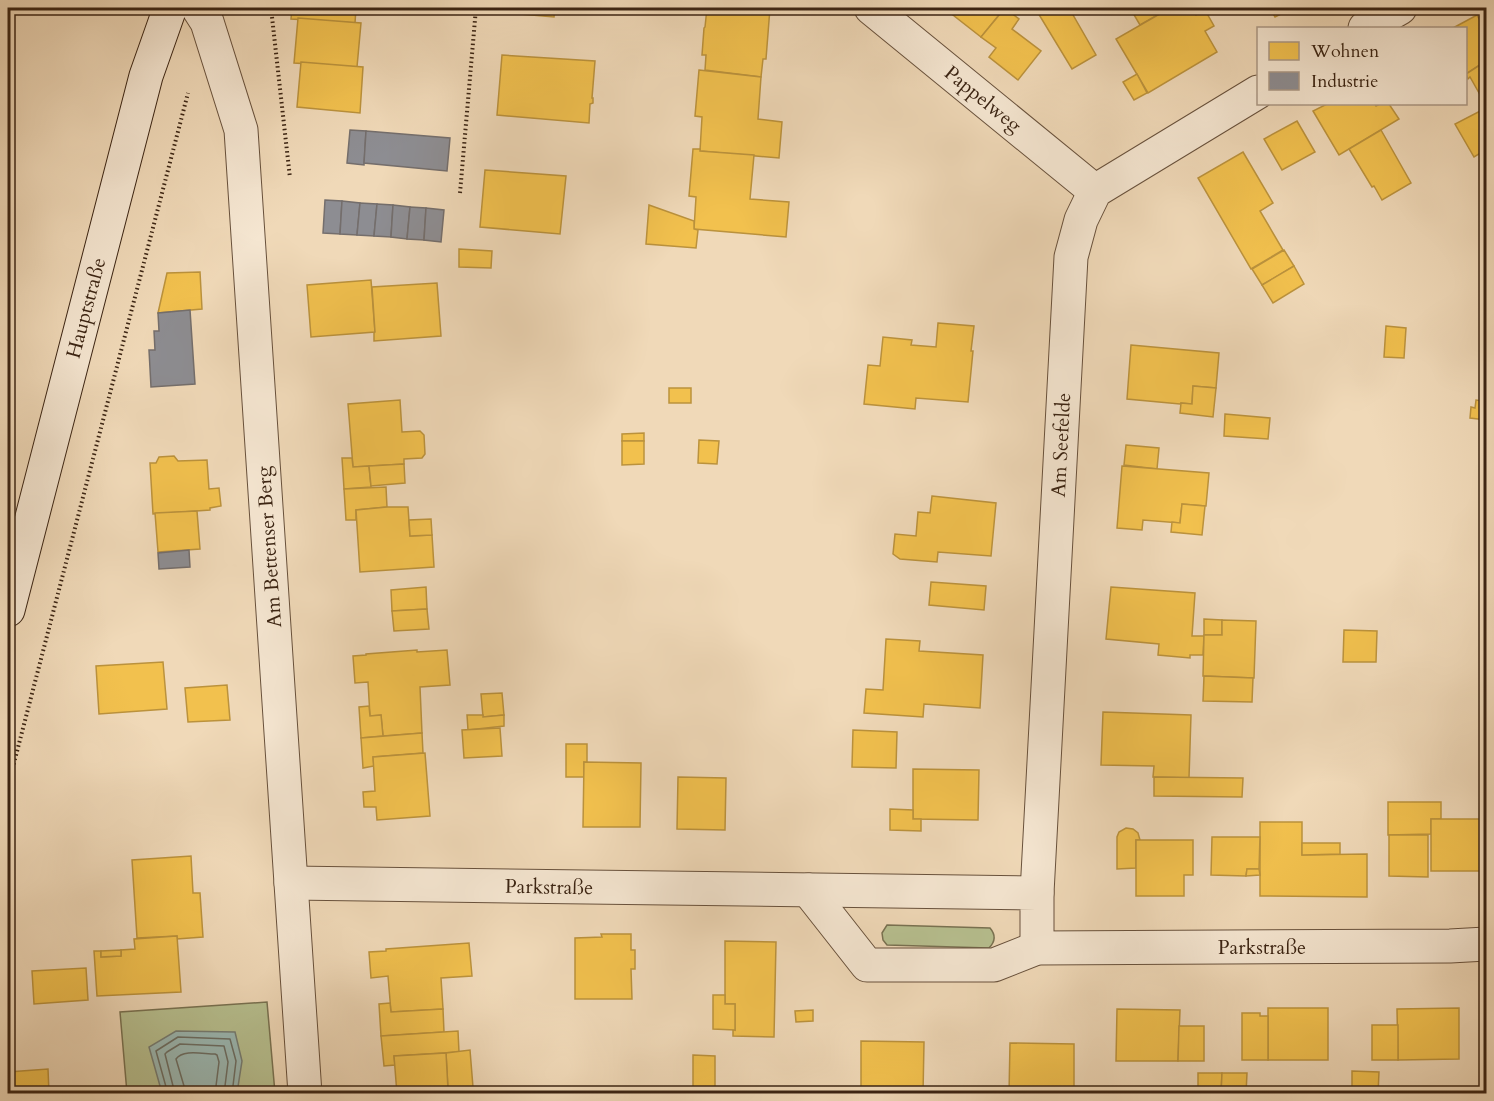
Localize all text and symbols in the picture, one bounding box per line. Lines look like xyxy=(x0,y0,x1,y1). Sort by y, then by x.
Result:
legend xyxy=(1257,27,1467,105)
text: Wohnen xyxy=(1310,39,1380,64)
street label: Pappelweg xyxy=(939,59,1028,139)
text: Industrie xyxy=(1311,69,1378,94)
street label: Hauptstraße xyxy=(60,255,112,361)
street label: Am Seefelde xyxy=(1045,392,1077,498)
street label: Am Bettenser Berg xyxy=(250,465,288,629)
street label: Parkstraße xyxy=(505,873,593,901)
street label: Parkstraße xyxy=(1218,934,1306,961)

